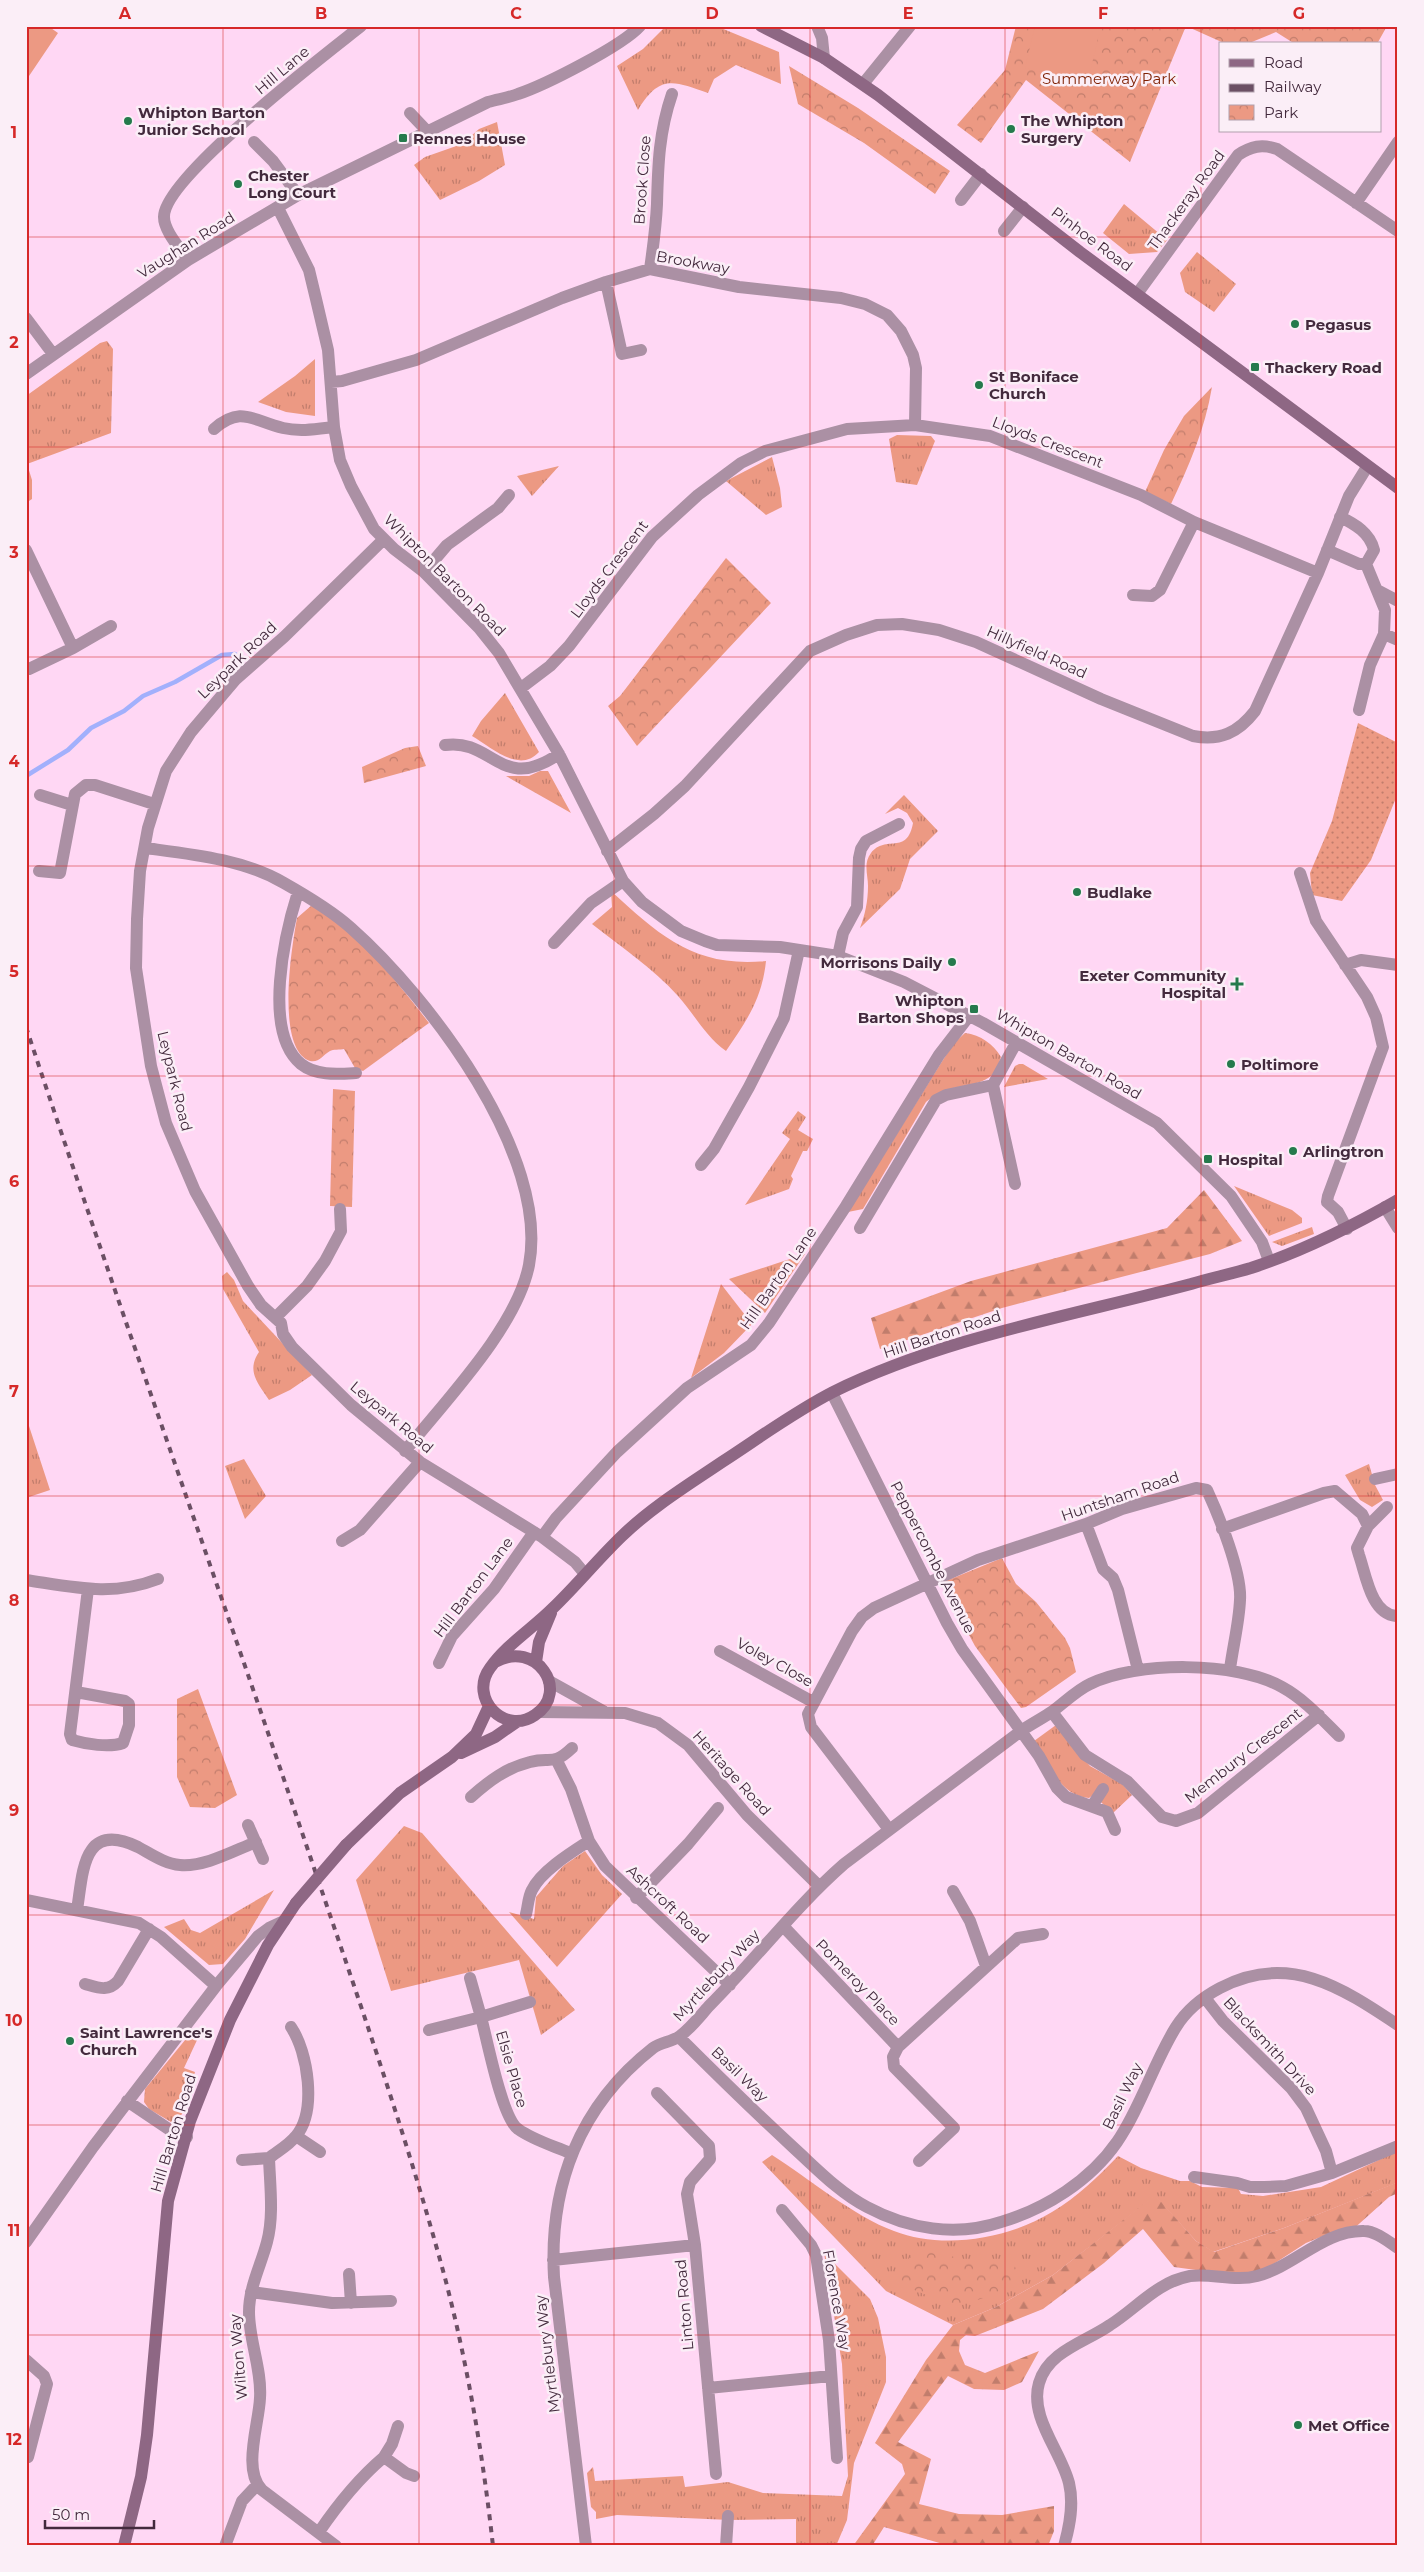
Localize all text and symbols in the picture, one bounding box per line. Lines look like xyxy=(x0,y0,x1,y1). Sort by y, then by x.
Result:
text: A xyxy=(118,4,132,23)
text: B xyxy=(315,4,327,23)
text: C xyxy=(510,4,522,23)
text: D xyxy=(705,4,719,23)
text: E xyxy=(903,4,913,23)
text: F xyxy=(1098,4,1108,23)
text: G xyxy=(1293,4,1305,23)
street label: Hill Lane xyxy=(251,42,313,98)
legend xyxy=(1219,42,1382,132)
text: Road xyxy=(1264,53,1303,72)
park label: Summerway Park xyxy=(1042,69,1176,88)
text: Railway xyxy=(1264,77,1322,96)
place label: Whipton Barton Junior School xyxy=(137,103,265,139)
text: Park xyxy=(1264,103,1298,122)
place label: The Whipton Surgery xyxy=(1021,111,1123,147)
marker: Whipton Barton Junior School xyxy=(122,115,134,127)
text: 1 xyxy=(11,123,17,142)
marker: The Whipton Surgery xyxy=(1005,123,1017,135)
place label: Rennes House xyxy=(413,129,526,148)
marker: Rennes House xyxy=(397,132,409,144)
street label: Brook Close xyxy=(629,135,655,225)
street label: Thackeray Road xyxy=(1143,146,1229,254)
place label: Chester Long Court xyxy=(248,166,336,202)
marker: Chester Long Court xyxy=(232,178,244,190)
street label: Pinhoe Road xyxy=(1048,202,1136,276)
street label: Vaughan Road xyxy=(134,207,238,283)
street label: Brookway xyxy=(655,246,732,278)
place label: Pegasus xyxy=(1305,315,1371,334)
marker: Pegasus xyxy=(1289,318,1301,330)
text: 2 xyxy=(9,333,19,352)
place label: Thackery Road xyxy=(1265,358,1382,377)
marker: Thackery Road xyxy=(1249,361,1261,373)
place label: St Boniface Church xyxy=(989,367,1079,403)
marker: St Boniface Church xyxy=(973,379,985,391)
street label: Lloyds Crescent xyxy=(990,412,1106,472)
street label: Whipton Barton Road xyxy=(380,510,510,640)
street label: Lloyds Crescent xyxy=(566,516,652,622)
text: 3 xyxy=(8,543,19,562)
street label: Leypark Road xyxy=(193,617,281,703)
street label: Hillyfield Road xyxy=(984,621,1090,683)
text: 4 xyxy=(8,752,20,771)
place label: Budlake xyxy=(1087,883,1152,902)
marker: Budlake xyxy=(1071,886,1083,898)
place label: Morrisons Daily xyxy=(821,953,943,972)
marker: Morrisons Daily xyxy=(946,956,958,968)
text: 5 xyxy=(9,962,19,981)
place label: Exeter Community Hospital xyxy=(1079,966,1227,1002)
marker: Exeter Community Hospital xyxy=(1230,977,1244,991)
place label: Whipton Barton Shops xyxy=(858,991,964,1027)
marker: Whipton Barton Shops xyxy=(968,1003,980,1015)
street label: Whipton Barton Road xyxy=(993,1005,1145,1103)
street label: Leypark Road xyxy=(153,1029,197,1133)
place label: Poltimore xyxy=(1241,1055,1319,1074)
marker: Poltimore xyxy=(1225,1058,1237,1070)
place label: Arlingtron xyxy=(1302,1142,1384,1161)
marker: Arlingtron xyxy=(1287,1145,1299,1157)
place label: Hospital xyxy=(1218,1150,1283,1169)
marker: Hospital xyxy=(1202,1153,1214,1165)
text: 6 xyxy=(9,1172,19,1191)
street label: Hill Barton Lane xyxy=(736,1223,820,1333)
street label: Hill Barton Road xyxy=(881,1306,1003,1362)
street label: Leypark Road xyxy=(347,1377,437,1457)
text: 7 xyxy=(9,1382,19,1401)
street label: Huntsham Road xyxy=(1058,1467,1182,1525)
street label: Peppercombe Avenue xyxy=(886,1478,980,1636)
street label: Hill Barton Lane xyxy=(429,1533,517,1641)
text: 8 xyxy=(9,1591,19,1610)
street label: Voley Close xyxy=(733,1633,817,1691)
street label: Membury Crescent xyxy=(1180,1703,1306,1807)
street label: Heritage Road xyxy=(689,1726,775,1820)
text: 9 xyxy=(9,1801,19,1820)
street label: Ashcroft Road xyxy=(623,1861,713,1947)
street label: Myrtlebury Way xyxy=(669,1925,764,2025)
street label: Pomeroy Place xyxy=(812,1935,904,2029)
street label: Blacksmith Drive xyxy=(1219,1993,1321,2099)
text: 10 xyxy=(5,2011,23,2030)
place label: Saint Lawrence's Church xyxy=(80,2023,212,2059)
street label: Elsie Place xyxy=(492,2028,532,2110)
marker: Saint Lawrence's Church xyxy=(64,2035,76,2047)
street label: Basil Way xyxy=(707,2042,773,2106)
street label: Basil Way xyxy=(1098,2059,1147,2133)
street label: Hill Barton Road xyxy=(146,2071,200,2195)
text: 11 xyxy=(8,2221,20,2240)
street label: Florence Way xyxy=(819,2248,855,2353)
street label: Linton Road xyxy=(671,2259,697,2351)
street label: Myrtlebury Way xyxy=(530,2293,564,2414)
street label: Wilton Way xyxy=(225,2312,251,2401)
place label: Met Office xyxy=(1308,2416,1390,2435)
marker: Met Office xyxy=(1292,2419,1304,2431)
text: 12 xyxy=(6,2430,22,2449)
scale bar xyxy=(45,2497,154,2529)
text: 50 m xyxy=(52,2505,90,2524)

